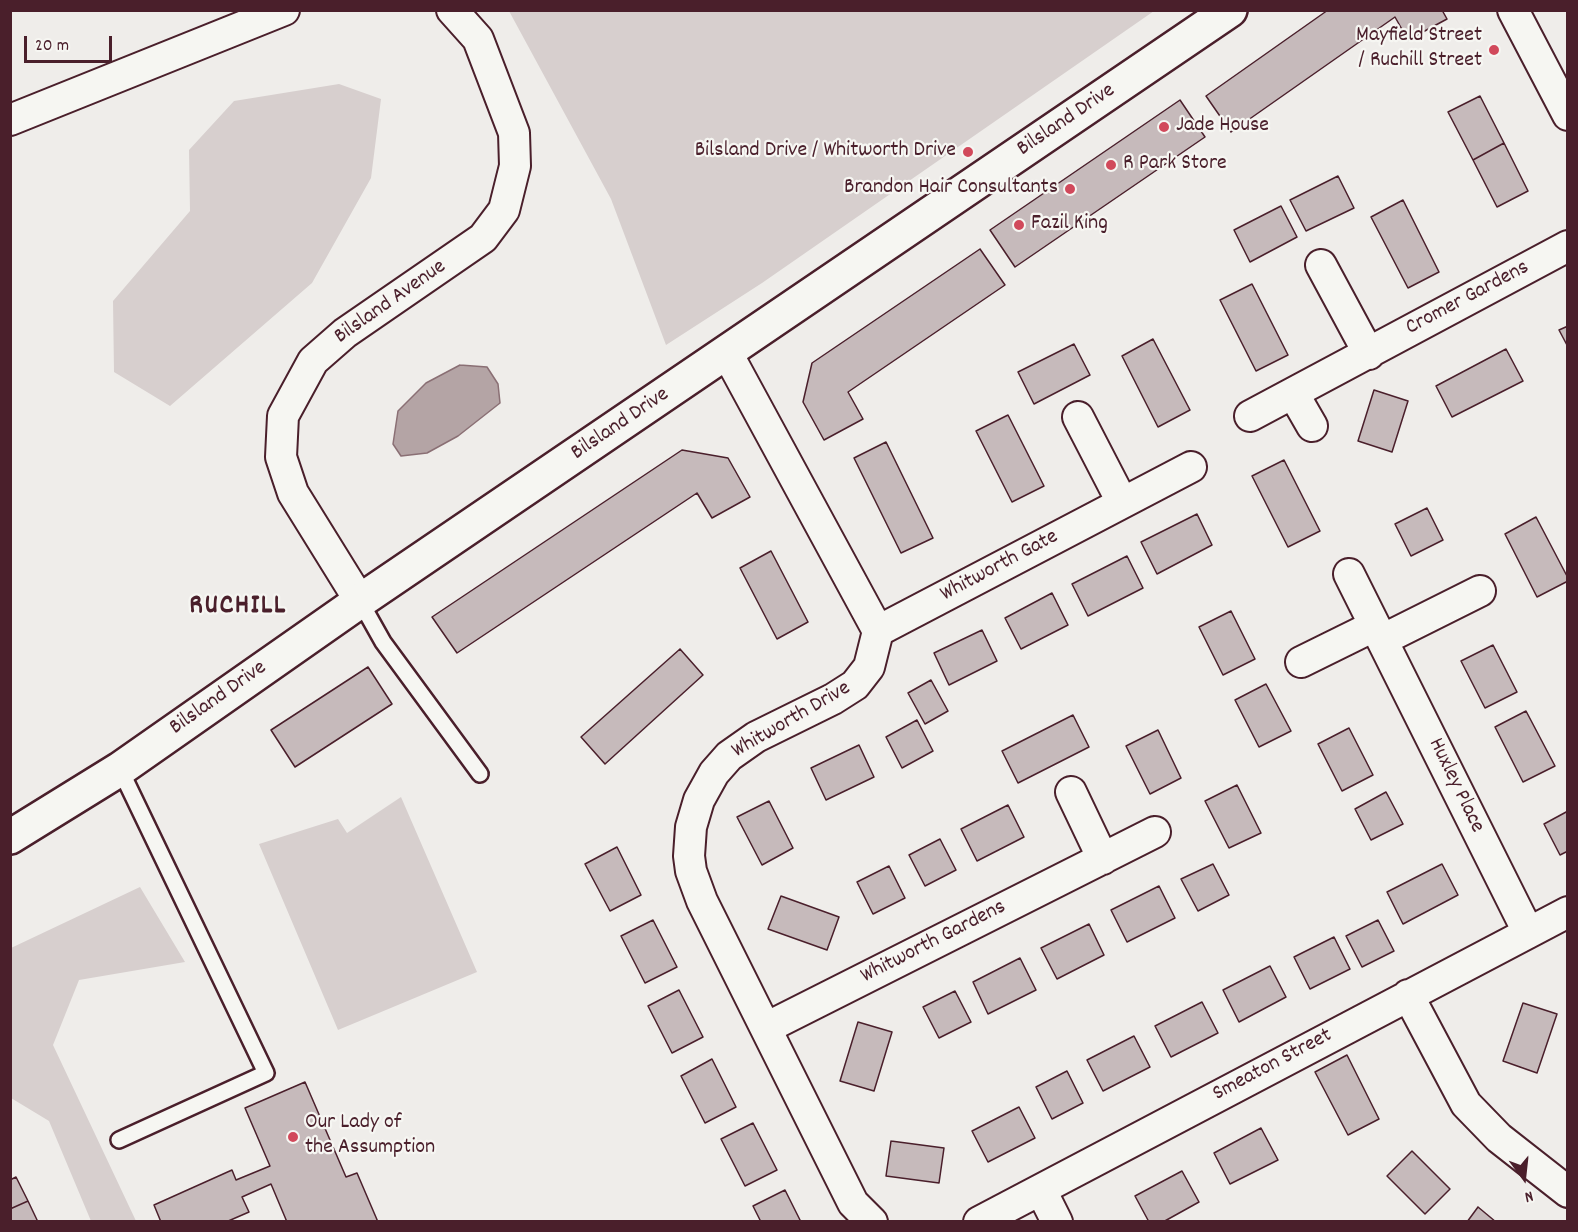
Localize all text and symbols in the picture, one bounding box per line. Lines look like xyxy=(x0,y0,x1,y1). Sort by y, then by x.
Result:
scale bar xyxy=(27,24,116,62)
place label: Mayfield Street / Ruchill Street xyxy=(1356,24,1482,76)
text: 20 m xyxy=(35,34,69,59)
marker: Mayfield Street / Ruchill Street xyxy=(1487,43,1501,57)
street label: Bilsland Drive xyxy=(1013,79,1121,163)
place label: Jade House xyxy=(1176,114,1269,140)
marker: Jade House xyxy=(1157,120,1171,134)
place label: Bilsland Drive / Whitworth Drive xyxy=(695,139,956,165)
marker: Bilsland Drive / Whitworth Drive xyxy=(961,145,975,159)
place label: R Park Store xyxy=(1123,152,1227,178)
marker: R Park Store xyxy=(1104,158,1118,172)
place label: Brandon Hair Consultants xyxy=(844,176,1058,202)
marker: Brandon Hair Consultants xyxy=(1063,182,1077,196)
place label: Fazil King xyxy=(1031,212,1108,238)
marker: Fazil King xyxy=(1012,218,1026,232)
street label: Bilsland Avenue xyxy=(330,255,452,351)
street label: Cromer Gardens xyxy=(1402,255,1534,343)
street label: Bilsland Drive xyxy=(567,383,675,467)
street label: Whitworth Gate xyxy=(937,525,1063,609)
district label: RUCHILL xyxy=(189,591,287,625)
street label: Bilsland Drive xyxy=(165,656,273,742)
street label: Whitworth Drive xyxy=(728,676,856,766)
street label: Huxley Place xyxy=(1421,734,1489,838)
street label: Whitworth Gardens xyxy=(857,895,1011,991)
street label: Smeaton Street xyxy=(1209,1024,1337,1108)
place label: Our Lady of the Assumption xyxy=(305,1111,435,1162)
marker: Our Lady of the Assumption xyxy=(286,1130,300,1144)
north arrow xyxy=(1494,1148,1554,1208)
text: N xyxy=(1522,1184,1536,1208)

